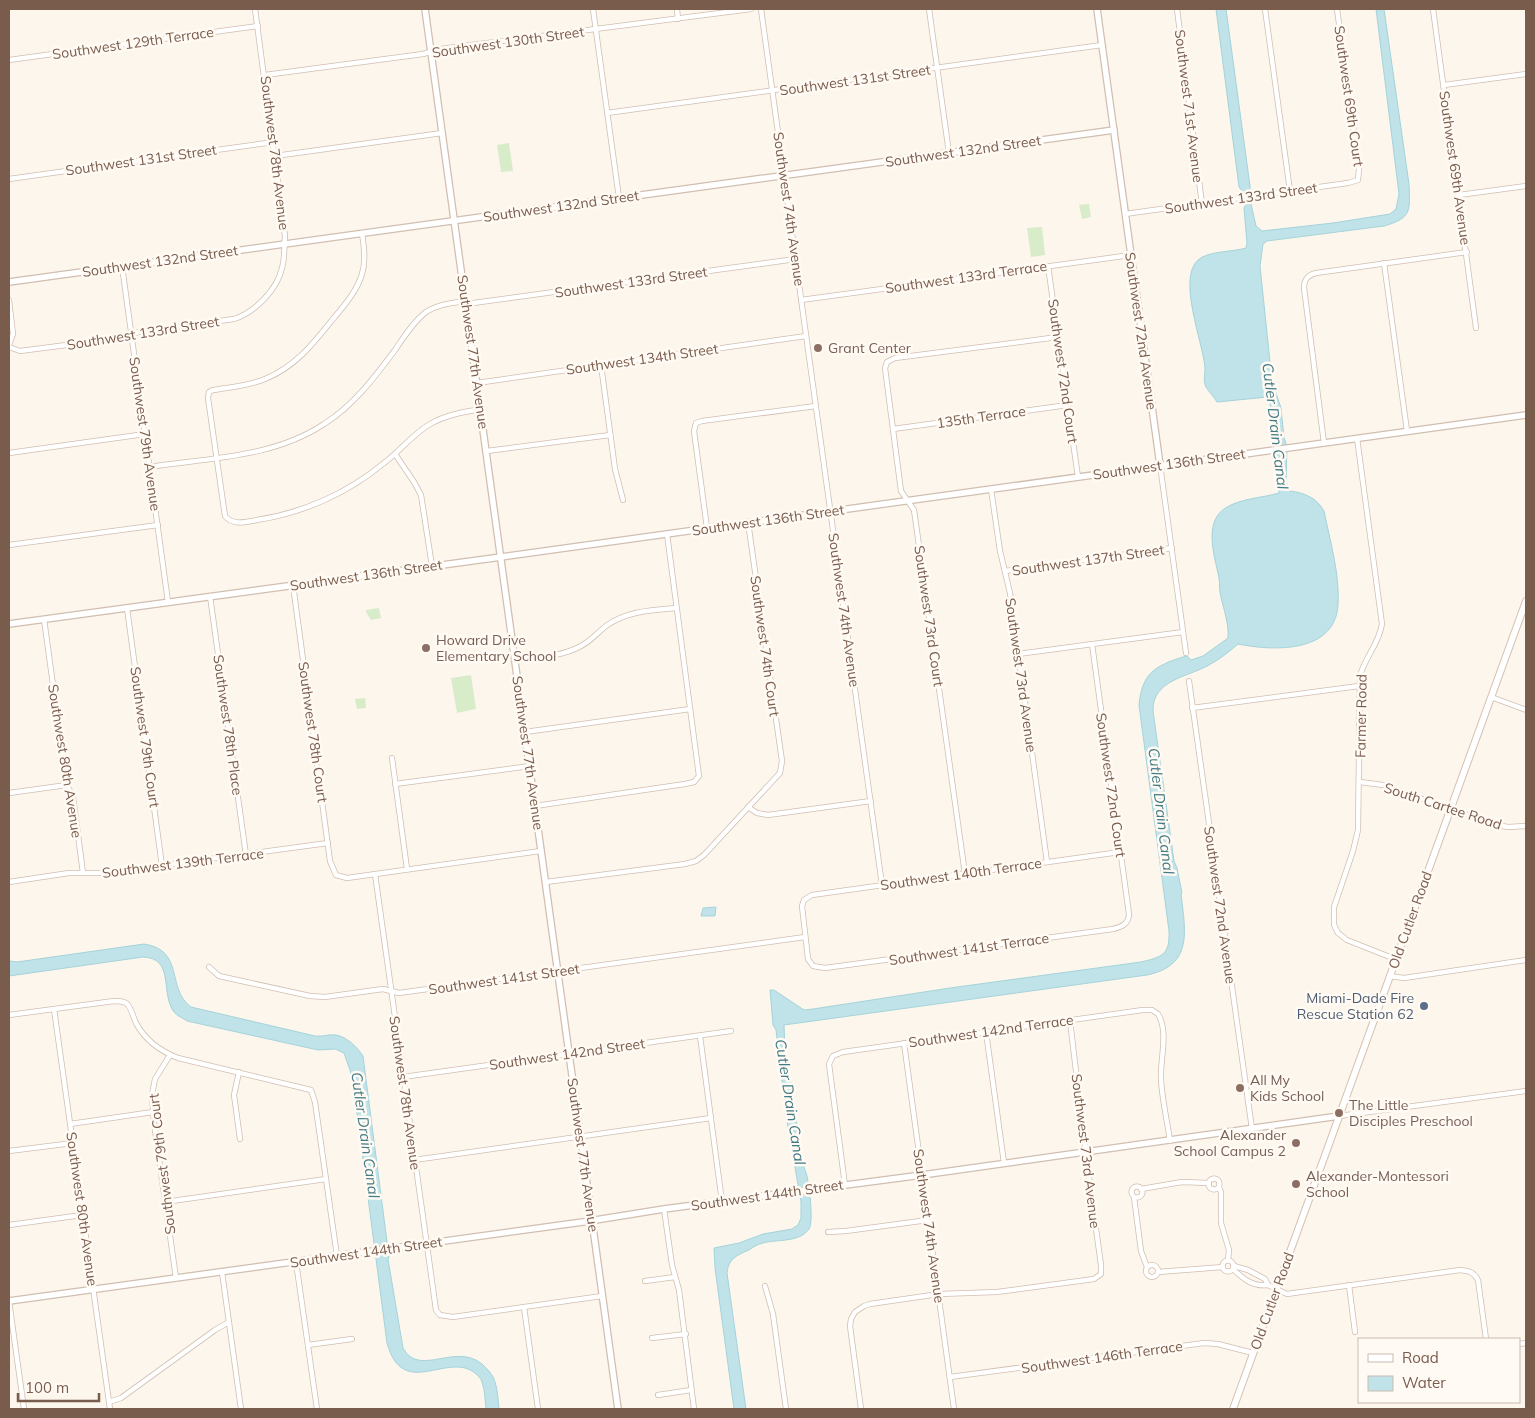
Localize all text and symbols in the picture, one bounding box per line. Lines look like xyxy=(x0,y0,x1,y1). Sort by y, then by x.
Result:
street label: Southwest 130th Street xyxy=(431,22,585,62)
street label: Southwest 129th Terrace xyxy=(51,23,215,63)
street label: Southwest 69th Court xyxy=(1330,24,1368,168)
street label: Southwest 71st Avenue xyxy=(1171,29,1207,183)
street label: Southwest 131st Street xyxy=(778,60,932,100)
street label: Southwest 78th Avenue xyxy=(257,75,293,231)
street label: Southwest 69th Avenue xyxy=(1435,90,1475,246)
street label: Southwest 74th Avenue xyxy=(769,131,809,287)
street label: Southwest 132nd Street xyxy=(884,131,1042,171)
street label: Southwest 131st Street xyxy=(64,140,218,180)
street label: Southwest 133rd Street xyxy=(1164,178,1319,218)
street label: Southwest 132nd Street xyxy=(482,186,640,226)
street label: Southwest 132nd Street xyxy=(81,241,239,281)
street label: Southwest 72nd Avenue xyxy=(1121,251,1161,411)
street label: Southwest 133rd Terrace xyxy=(884,257,1048,297)
street label: Southwest 133rd Street xyxy=(554,262,709,302)
street label: Southwest 77th Avenue xyxy=(453,274,493,430)
street label: Southwest 72nd Court xyxy=(1044,298,1082,444)
street label: Southwest 133rd Street xyxy=(66,312,221,354)
street label: Southwest 134th Street xyxy=(565,339,719,379)
place label: Grant Center xyxy=(828,339,912,357)
marker: Grant Center xyxy=(812,342,824,354)
street label: Southwest 79th Avenue xyxy=(125,356,165,512)
water label: Cutler Drain Canal xyxy=(1258,362,1293,491)
street label: 135th Terrace xyxy=(935,402,1027,432)
street label: Southwest 136th Street xyxy=(1092,444,1246,484)
street label: Southwest 136th Street xyxy=(691,500,845,540)
street label: Southwest 74th Avenue xyxy=(824,532,864,688)
street label: Southwest 137th Street xyxy=(1011,540,1165,580)
street label: Southwest 73rd Court xyxy=(910,544,948,688)
street label: Southwest 136th Street xyxy=(289,555,443,595)
street label: Southwest 74th Court xyxy=(746,574,784,718)
street label: Southwest 73rd Avenue xyxy=(1001,597,1041,753)
place label: Howard Drive Elementary School xyxy=(436,631,556,665)
marker: Howard Drive Elementary School xyxy=(420,642,432,654)
street label: Southwest 78th Place xyxy=(209,654,247,796)
street label: Southwest 78th Court xyxy=(294,660,332,804)
street label: Southwest 79th Court xyxy=(126,665,164,809)
street label: Farmer Road xyxy=(1351,674,1371,758)
street label: Southwest 77th Avenue xyxy=(508,675,548,831)
street label: Southwest 80th Avenue xyxy=(44,683,86,839)
street label: Southwest 72nd Court xyxy=(1092,712,1130,858)
water label: Cutler Drain Canal xyxy=(1144,747,1179,876)
street label: South Cartee Road xyxy=(1382,778,1504,834)
street label: Southwest 72nd Avenue xyxy=(1200,825,1240,985)
street label: Southwest 139th Terrace xyxy=(101,844,265,882)
street label: Southwest 140th Terrace xyxy=(879,854,1043,894)
street label: Old Cutler Road xyxy=(1384,869,1436,971)
street label: Southwest 141st Terrace xyxy=(888,929,1050,969)
street label: Southwest 141st Street xyxy=(427,959,581,999)
place label: Miami-Dade Fire Rescue Station 62 xyxy=(1297,989,1414,1023)
marker: Miami-Dade Fire Rescue Station 62 xyxy=(1418,1000,1430,1012)
street label: Southwest 142nd Terrace xyxy=(907,1011,1075,1051)
street label: Southwest 78th Avenue xyxy=(385,1015,425,1171)
street label: Southwest 142nd Street xyxy=(488,1034,646,1074)
water label: Cutler Drain Canal xyxy=(771,1038,810,1167)
water label: Cutler Drain Canal xyxy=(347,1071,384,1200)
place label: All My Kids School xyxy=(1250,1071,1324,1105)
street label: Southwest 73rd Avenue xyxy=(1068,1073,1104,1229)
street label: Southwest 77th Avenue xyxy=(563,1077,603,1233)
marker: All My Kids School xyxy=(1234,1082,1246,1094)
street label: Southwest 79th Court xyxy=(144,1092,180,1236)
place label: The Little Disciples Preschool xyxy=(1349,1096,1473,1130)
marker: The Little Disciples Preschool xyxy=(1333,1107,1345,1119)
place label: Alexander School Campus 2 xyxy=(1174,1126,1287,1160)
street label: Southwest 80th Avenue xyxy=(62,1131,102,1287)
marker: Alexander School Campus 2 xyxy=(1290,1137,1302,1149)
street label: Southwest 74th Avenue xyxy=(909,1148,949,1304)
place label: Alexander-Montessori School xyxy=(1306,1167,1449,1201)
street label: Southwest 144th Street xyxy=(690,1175,844,1215)
marker: Alexander-Montessori School xyxy=(1290,1178,1302,1190)
street label: Southwest 144th Street xyxy=(289,1232,443,1272)
street label: Old Cutler Road xyxy=(1246,1250,1298,1352)
street label: Southwest 146th Terrace xyxy=(1020,1337,1184,1377)
legend xyxy=(1358,1338,1520,1403)
text: Road xyxy=(1402,1348,1439,1367)
scale bar xyxy=(18,1370,99,1402)
text: Water xyxy=(1402,1373,1446,1392)
text: 100 m xyxy=(25,1378,69,1397)

